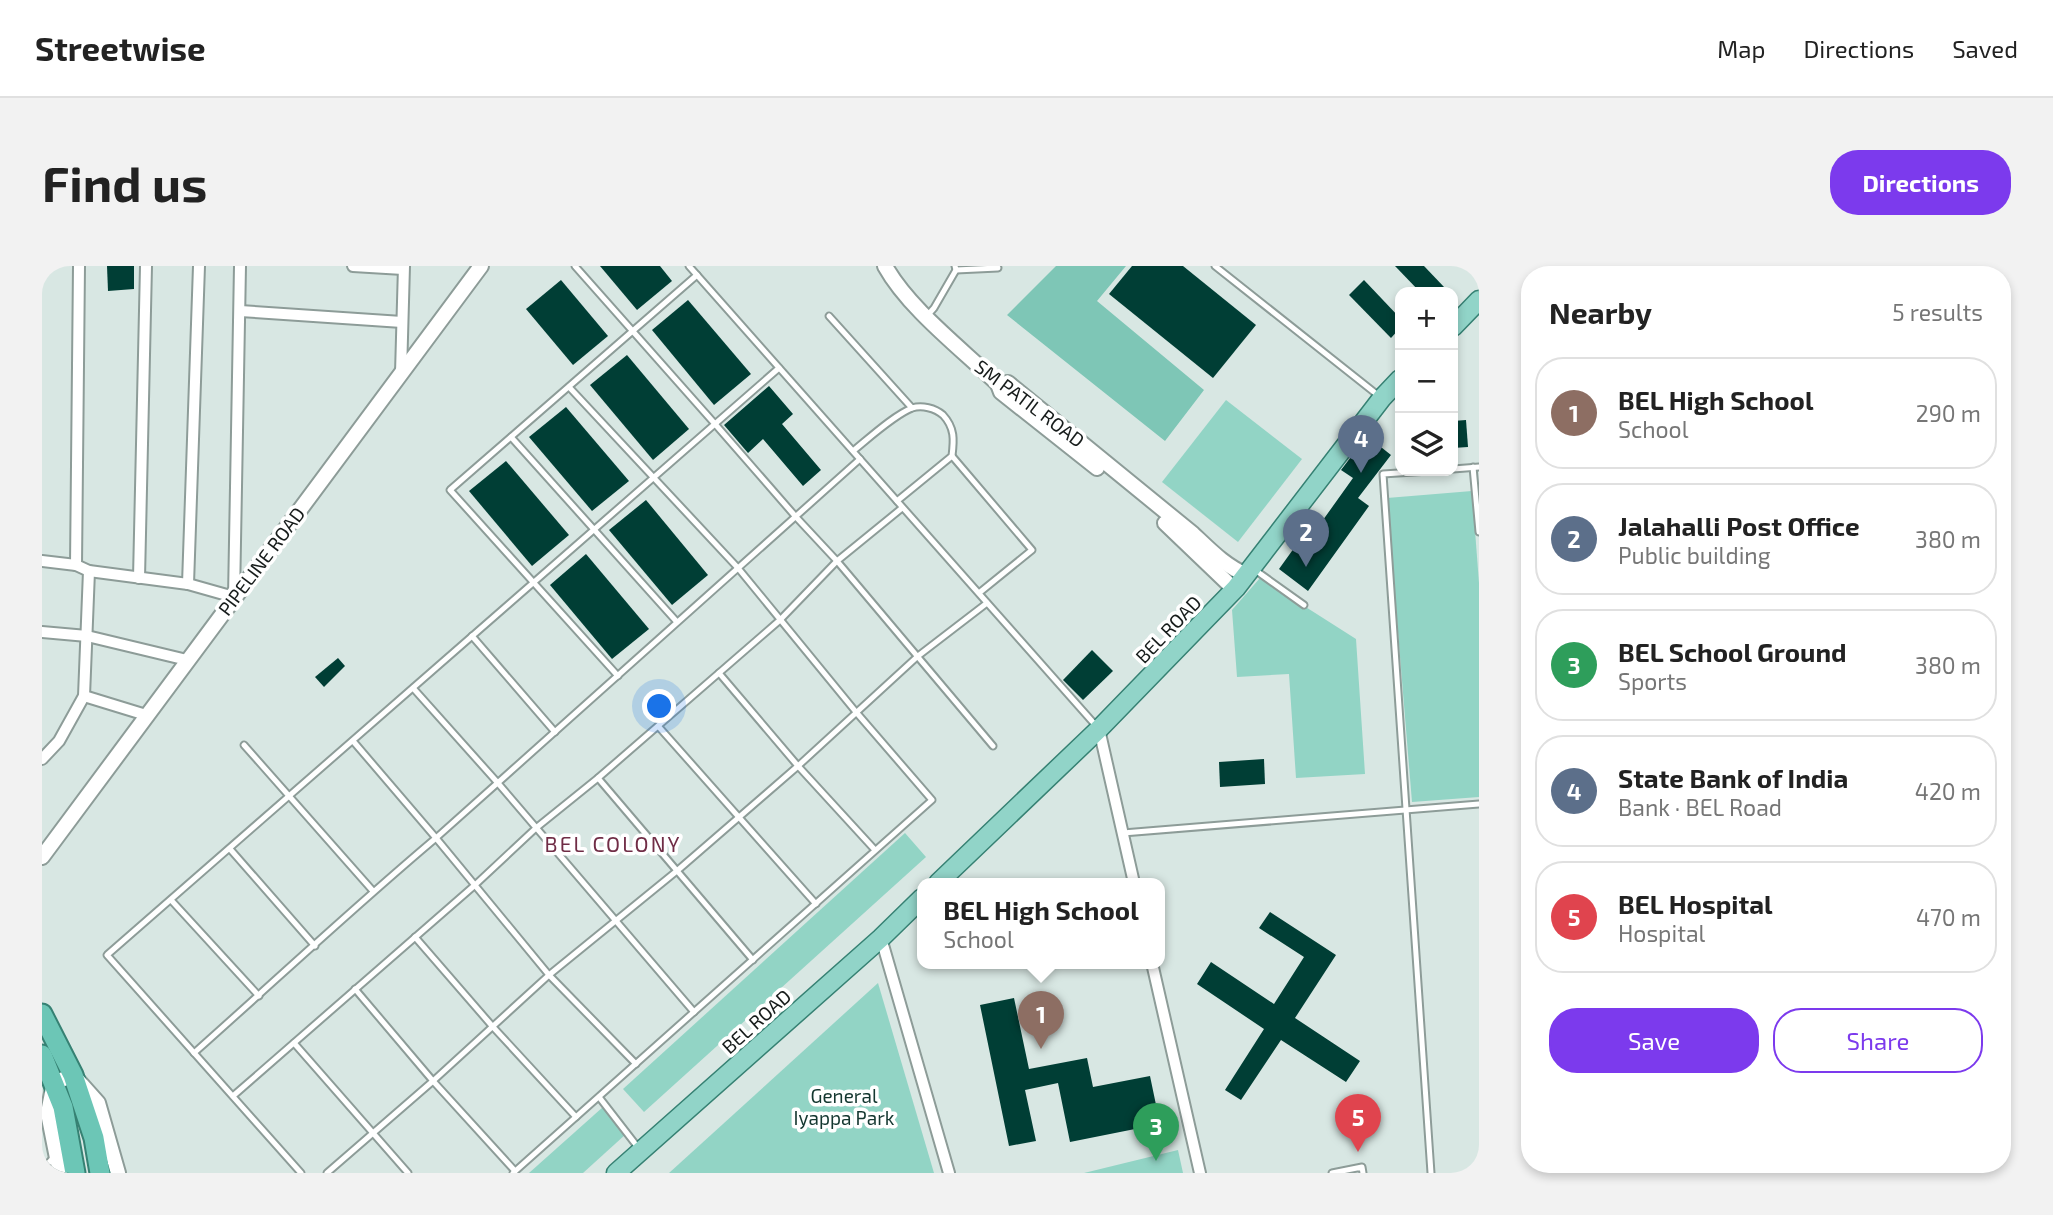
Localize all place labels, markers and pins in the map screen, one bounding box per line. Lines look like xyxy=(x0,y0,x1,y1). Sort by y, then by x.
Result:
pin: 4 xyxy=(1338,415,1384,473)
pin: 2 xyxy=(1283,509,1329,567)
pin: 1 xyxy=(1018,991,1064,1049)
pin: 5 xyxy=(1335,1094,1381,1152)
pin: 3 xyxy=(1133,1103,1179,1161)

